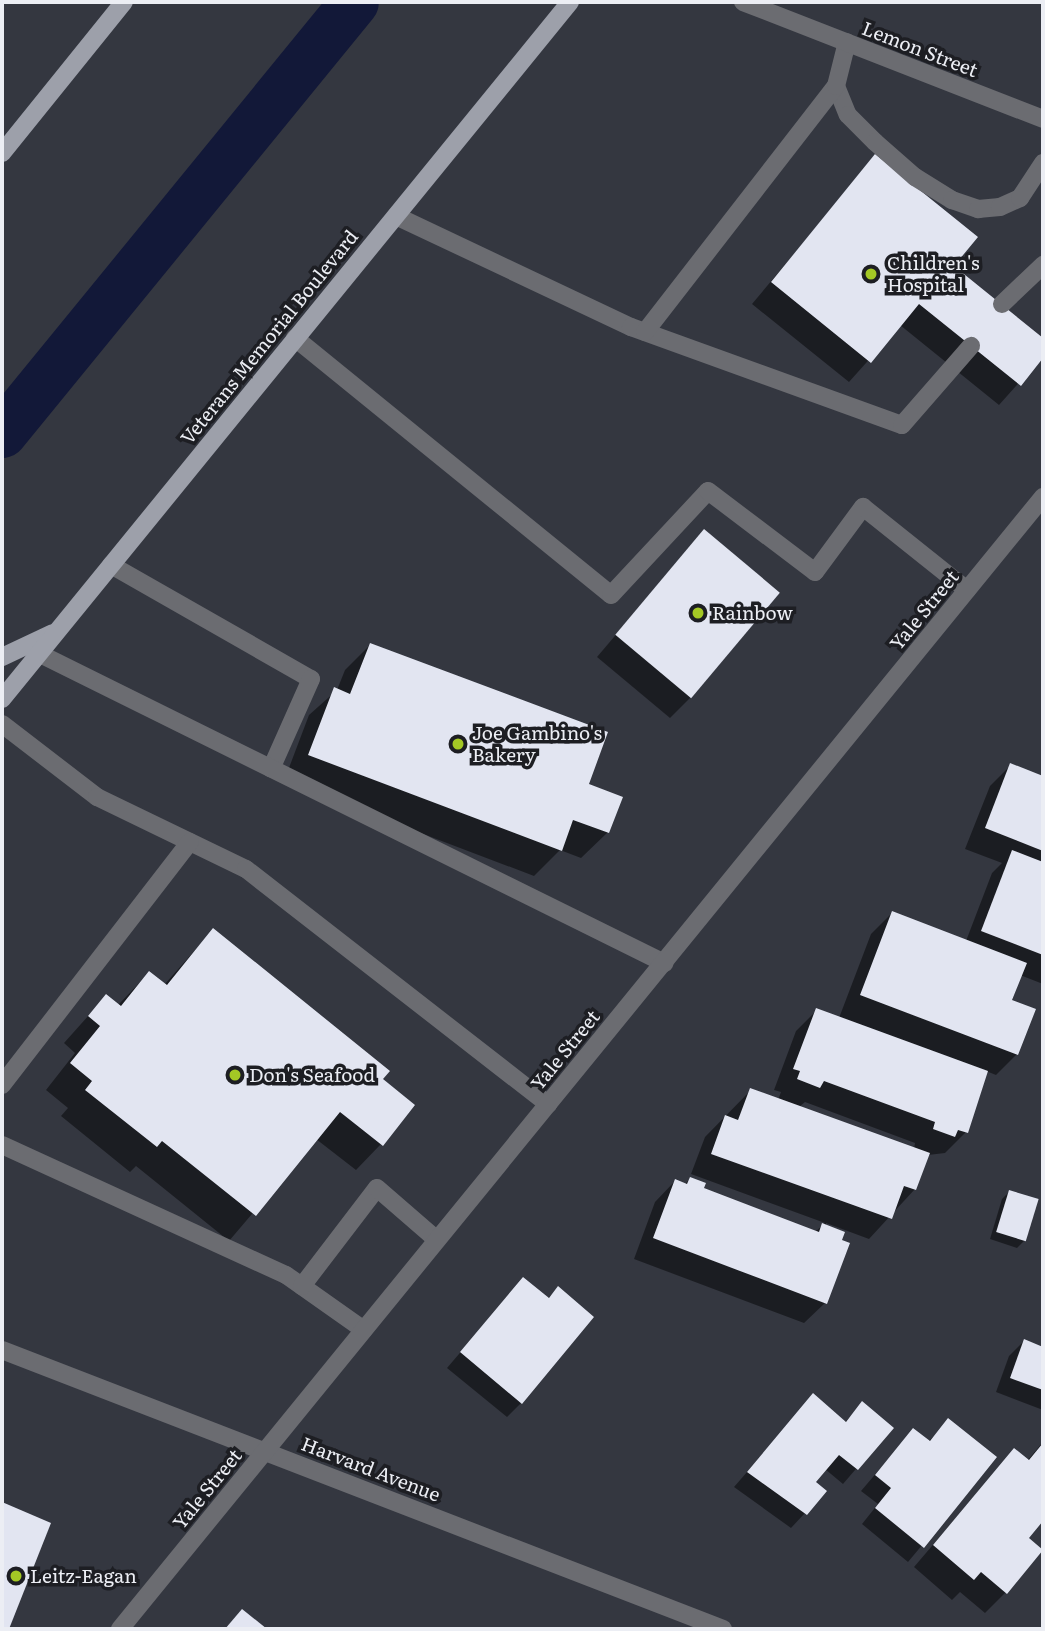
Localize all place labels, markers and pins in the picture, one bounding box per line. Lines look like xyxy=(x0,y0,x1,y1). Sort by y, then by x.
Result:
place label: Children's Hospital xyxy=(887,252,979,296)
marker: Children's Hospital xyxy=(861,264,881,284)
place label: Rainbow xyxy=(712,602,793,624)
marker: Rainbow xyxy=(690,605,706,621)
place label: Joe Gambino's Bakery xyxy=(472,722,602,766)
marker: Joe Gambino's Bakery xyxy=(450,736,466,752)
place label: Don's Seafood xyxy=(249,1064,375,1086)
marker: Don's Seafood xyxy=(227,1067,243,1083)
place label: Leitz-Eagan xyxy=(30,1565,137,1587)
marker: Leitz-Eagan xyxy=(8,1568,24,1584)

